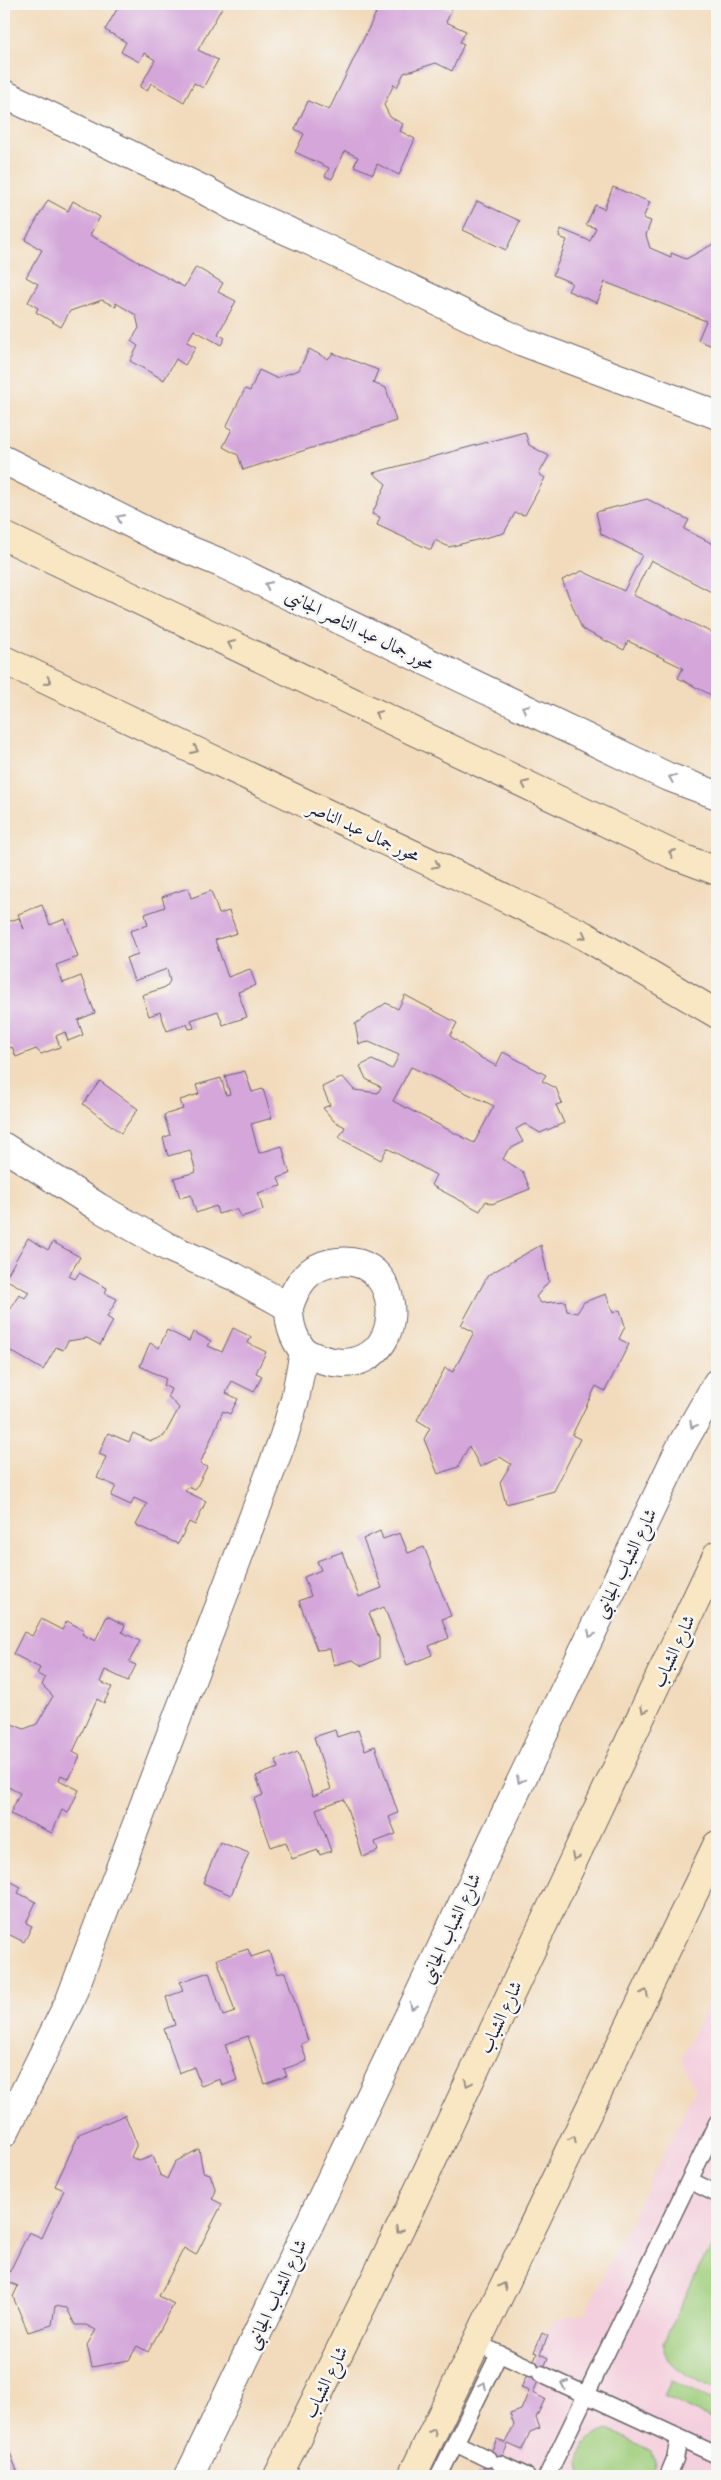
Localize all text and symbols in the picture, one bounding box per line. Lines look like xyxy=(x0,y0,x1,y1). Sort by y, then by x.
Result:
one-way arrow xyxy=(116,514,125,524)
one-way arrow xyxy=(264,581,273,592)
street label: محور جمال عبد الناصر الجانبى xyxy=(281,581,439,678)
one-way arrow xyxy=(227,640,236,651)
one-way arrow xyxy=(43,674,52,685)
one-way arrow xyxy=(521,704,530,715)
one-way arrow xyxy=(374,710,383,720)
one-way arrow xyxy=(190,744,199,754)
one-way arrow xyxy=(668,774,677,784)
one-way arrow xyxy=(521,779,530,790)
street label: محور جمال عبد الناصر xyxy=(302,792,425,869)
one-way arrow xyxy=(668,849,677,860)
one-way arrow xyxy=(431,859,440,869)
one-way arrow xyxy=(577,929,586,939)
one-way arrow xyxy=(689,1419,699,1428)
street label: شارع الشباب الجانبى xyxy=(587,1503,665,1623)
street label: شارع الشباب xyxy=(644,1610,703,1693)
one-way arrow xyxy=(587,1629,597,1638)
one-way arrow xyxy=(641,1705,651,1714)
one-way arrow xyxy=(516,1775,527,1784)
one-way arrow xyxy=(571,1852,581,1861)
street label: شارع الشباب الجانبى xyxy=(413,1868,489,1989)
street label: شارع الشباب xyxy=(471,1976,530,2059)
one-way arrow xyxy=(639,1989,649,1998)
one-way arrow xyxy=(409,2001,419,2010)
one-way arrow xyxy=(465,2078,475,2087)
one-way arrow xyxy=(567,2136,577,2145)
one-way arrow xyxy=(395,2225,405,2234)
street label: شارع الشباب الجانبى xyxy=(239,2234,315,2355)
one-way arrow xyxy=(496,2282,506,2291)
street label: شارع الشباب xyxy=(296,2341,356,2424)
one-way arrow xyxy=(560,2380,569,2390)
one-way arrow xyxy=(477,2381,488,2390)
one-way arrow xyxy=(426,2428,437,2437)

